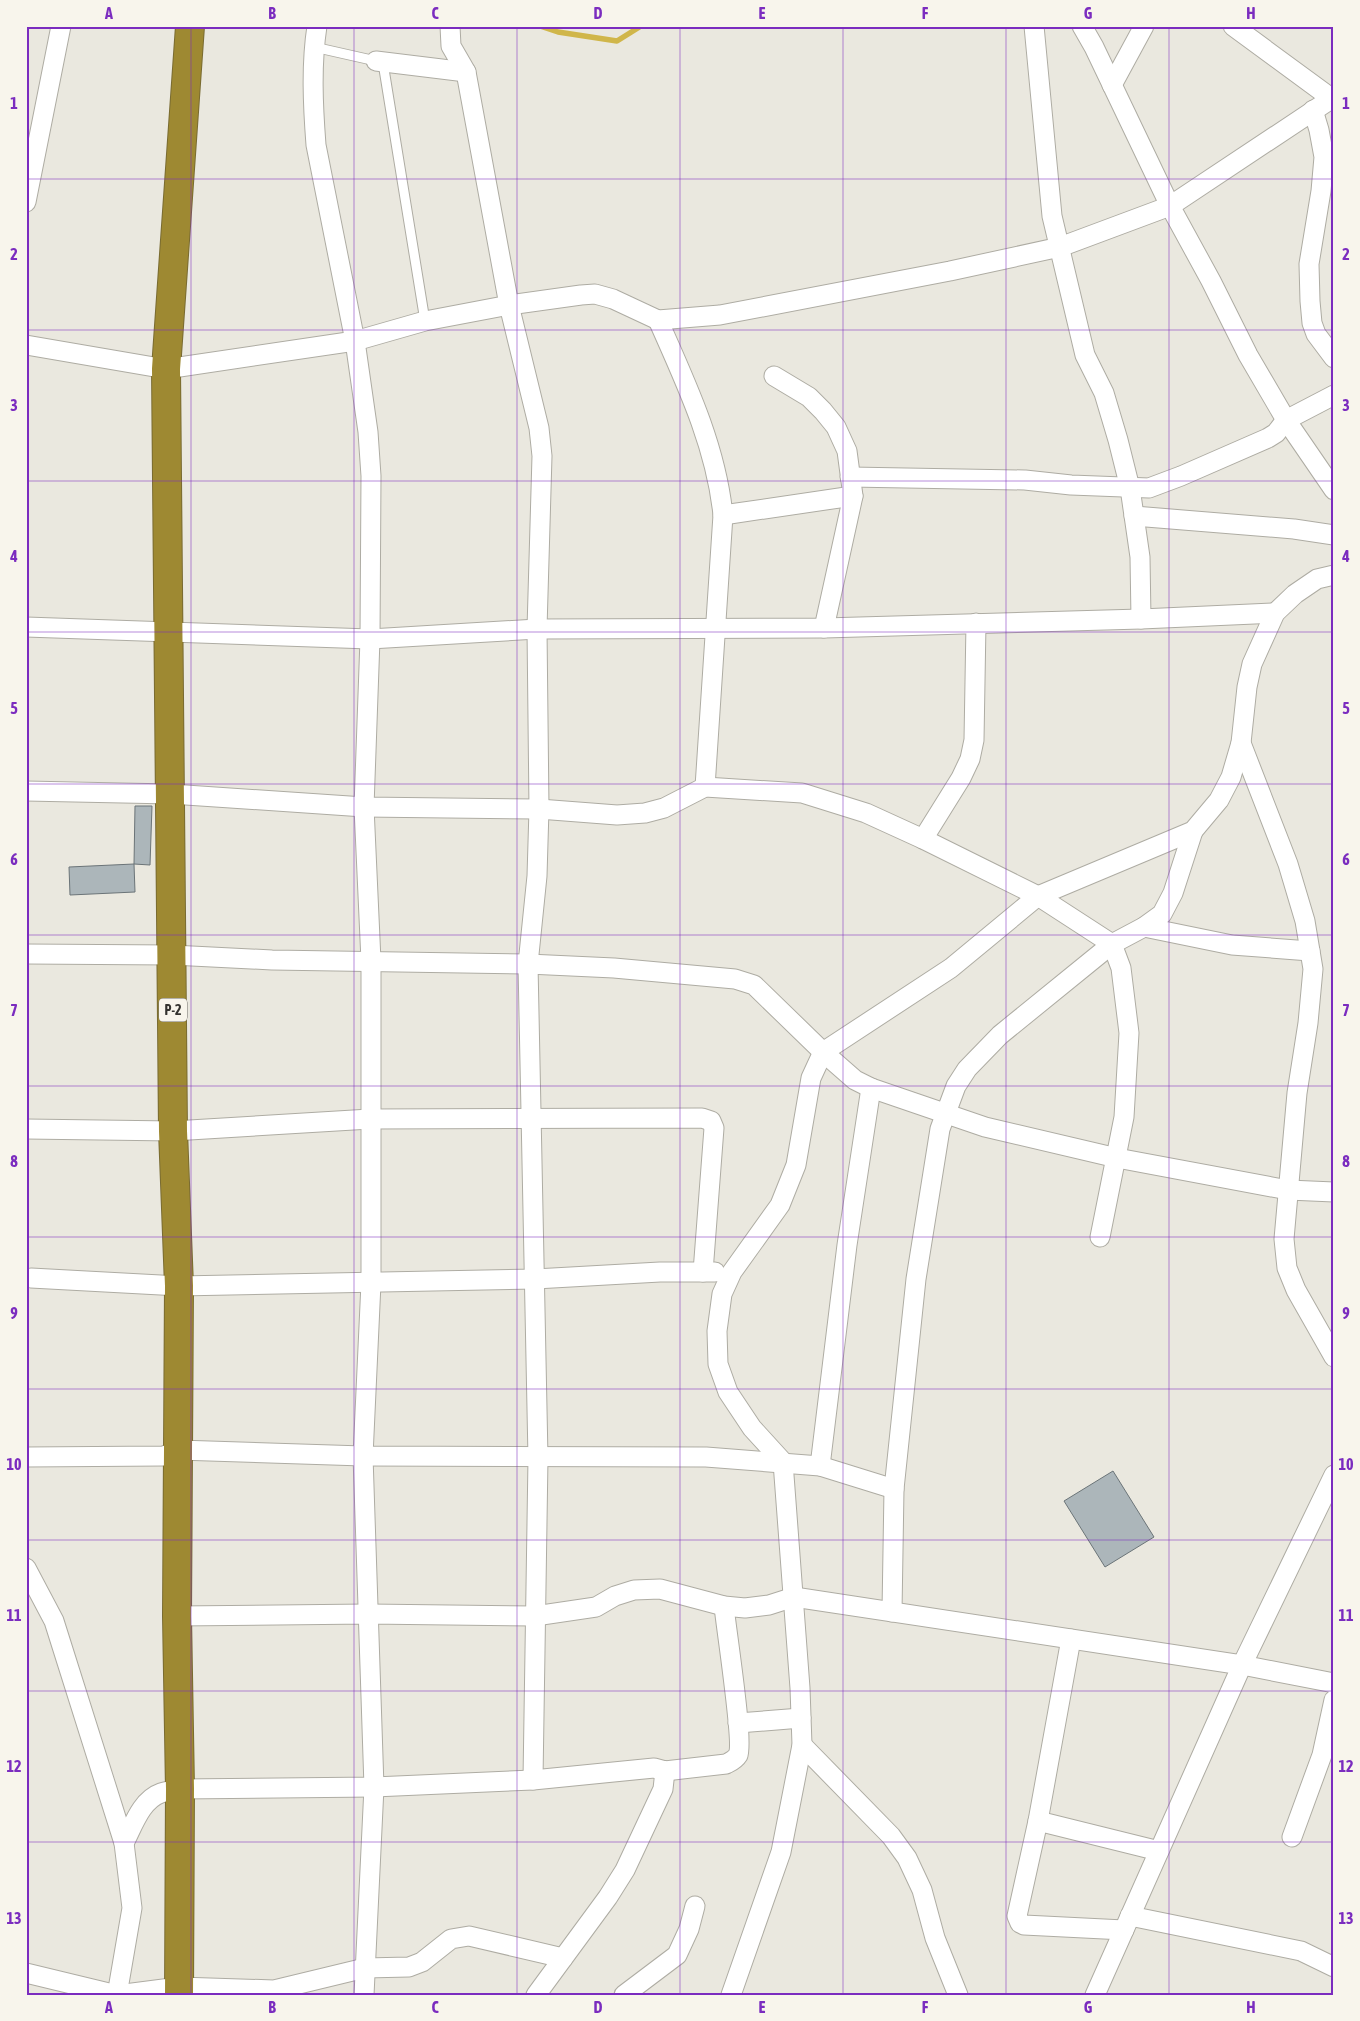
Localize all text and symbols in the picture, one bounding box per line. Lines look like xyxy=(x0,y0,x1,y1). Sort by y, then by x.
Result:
text: A xyxy=(104,4,113,22)
text: B xyxy=(268,4,276,22)
text: C xyxy=(431,4,439,22)
text: D xyxy=(594,4,603,22)
text: E xyxy=(759,4,766,22)
text: F xyxy=(922,4,929,22)
text: G xyxy=(1084,4,1093,22)
text: H xyxy=(1246,4,1256,22)
text: 1 xyxy=(10,94,18,112)
text: 1 xyxy=(1342,94,1350,112)
text: 2 xyxy=(10,245,18,263)
text: 2 xyxy=(1342,245,1350,263)
text: 3 xyxy=(10,396,18,414)
text: 3 xyxy=(1342,396,1350,414)
text: 4 xyxy=(9,547,18,565)
text: 4 xyxy=(1341,547,1350,565)
text: 5 xyxy=(10,699,18,717)
text: 5 xyxy=(1342,699,1350,717)
text: 6 xyxy=(10,850,18,868)
text: 6 xyxy=(1342,850,1350,868)
road number: P-2 xyxy=(159,998,187,1022)
text: 7 xyxy=(10,1001,18,1019)
text: 7 xyxy=(1342,1001,1350,1019)
text: 8 xyxy=(10,1152,18,1170)
text: 8 xyxy=(1342,1152,1350,1170)
text: 9 xyxy=(10,1304,18,1322)
text: 9 xyxy=(1342,1304,1350,1322)
text: 10 xyxy=(6,1455,22,1473)
text: 10 xyxy=(1338,1455,1354,1473)
text: 11 xyxy=(6,1606,22,1624)
text: 11 xyxy=(1338,1606,1354,1624)
text: 12 xyxy=(6,1757,22,1775)
text: 12 xyxy=(1338,1757,1354,1775)
text: 13 xyxy=(6,1909,22,1927)
text: 13 xyxy=(1338,1909,1354,1927)
text: A xyxy=(104,1998,113,2016)
text: B xyxy=(268,1998,276,2016)
text: C xyxy=(431,1998,439,2016)
text: D xyxy=(594,1998,603,2016)
text: E xyxy=(759,1998,766,2016)
text: F xyxy=(922,1998,929,2016)
text: G xyxy=(1084,1998,1093,2016)
text: H xyxy=(1246,1998,1256,2016)

